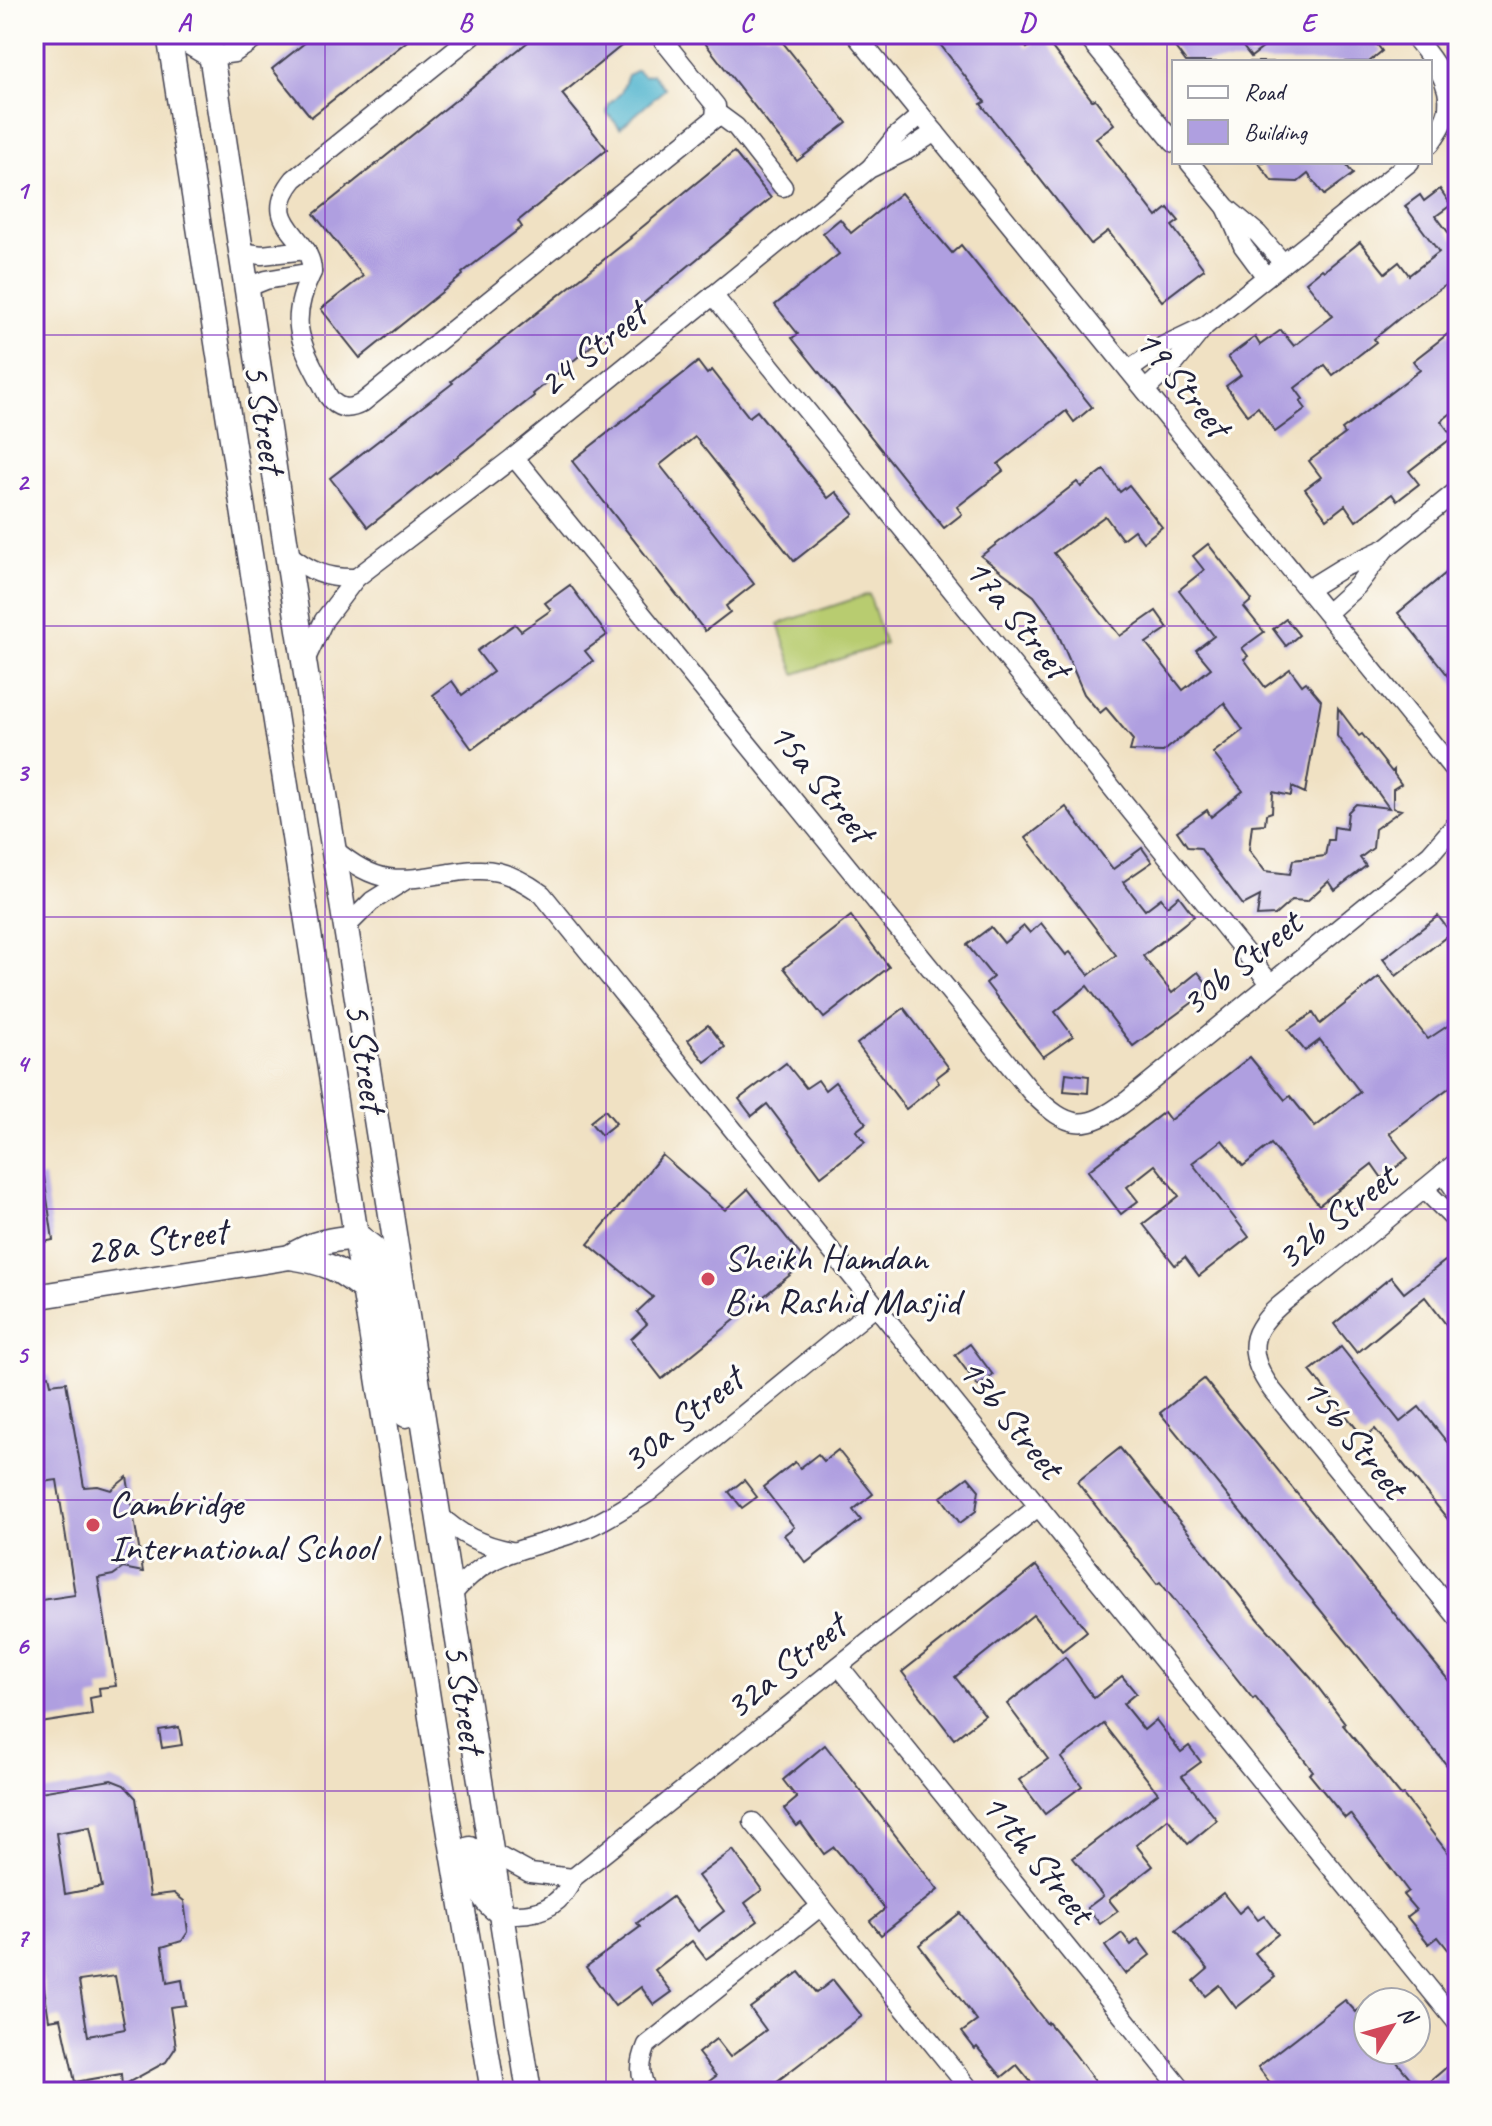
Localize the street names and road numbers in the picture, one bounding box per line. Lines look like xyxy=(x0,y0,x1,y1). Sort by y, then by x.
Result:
street label: 24 Street xyxy=(528,288,660,407)
street label: 19 Street xyxy=(1125,319,1244,451)
street label: 5 Street xyxy=(233,360,298,481)
street label: 17a Street xyxy=(955,548,1085,692)
street label: 15a Street xyxy=(759,712,889,856)
street label: 30b Street xyxy=(1171,898,1314,1026)
street label: 5 Street xyxy=(334,999,399,1120)
street label: 32b Street xyxy=(1266,1152,1409,1280)
street label: 28a Street xyxy=(82,1206,236,1275)
street label: 13b Street xyxy=(948,1348,1076,1491)
street label: 30a Street xyxy=(612,1352,756,1482)
street label: 15b Street xyxy=(1292,1368,1420,1511)
street label: 32a Street xyxy=(715,1599,859,1729)
street label: 5 Street xyxy=(433,1640,498,1761)
street label: 11th Street xyxy=(971,1783,1107,1936)

